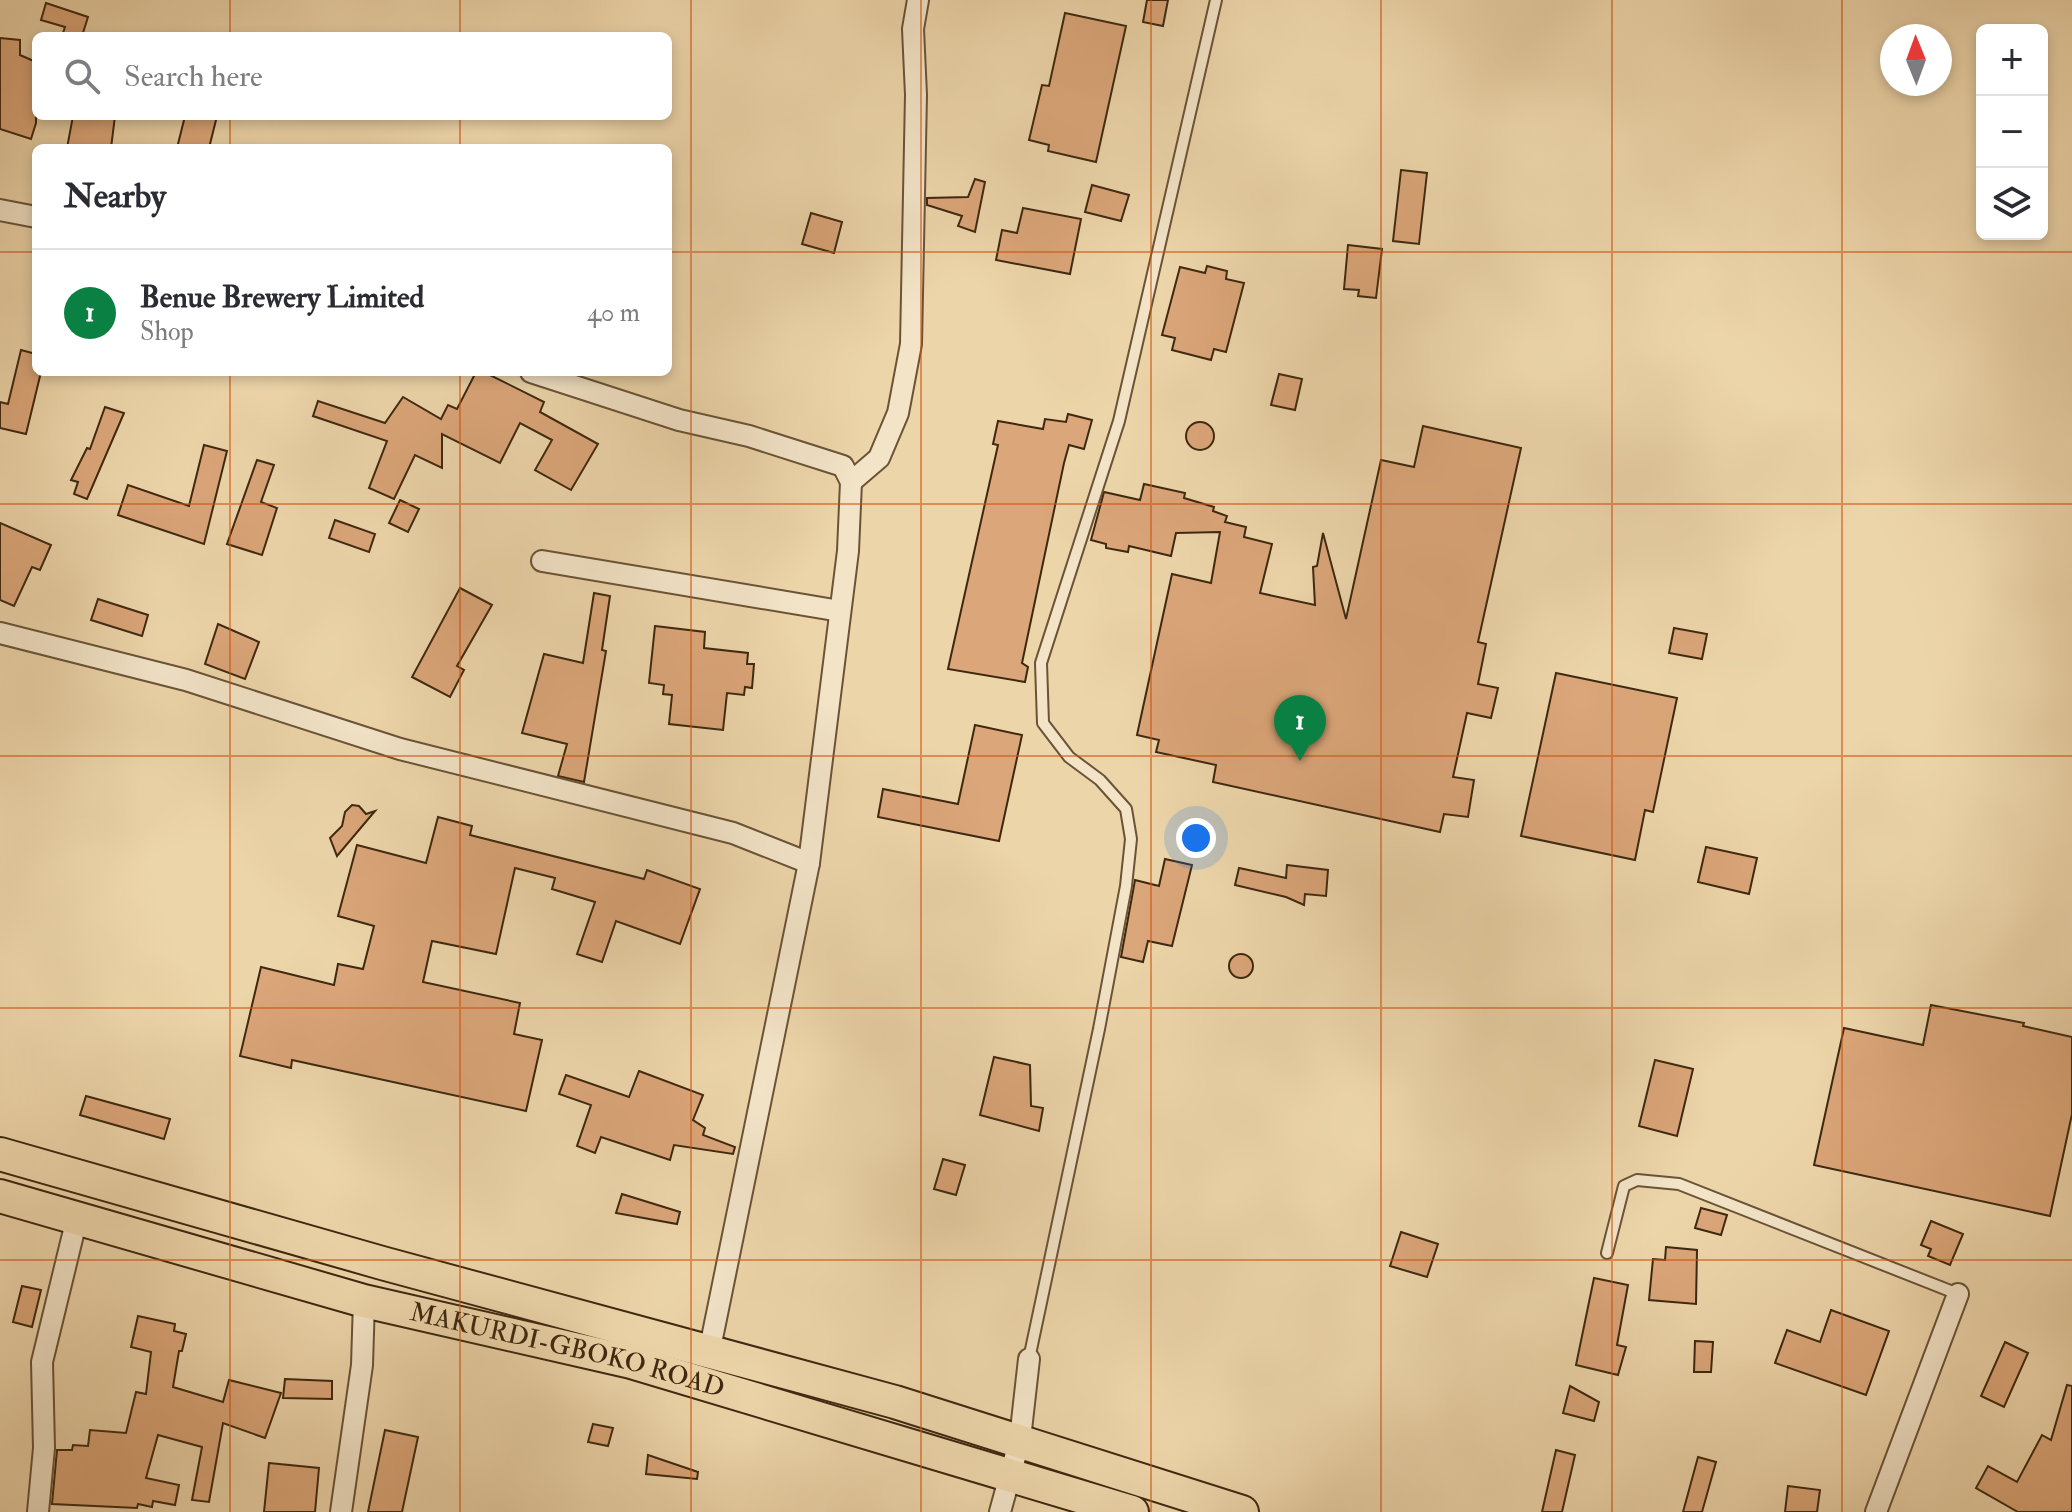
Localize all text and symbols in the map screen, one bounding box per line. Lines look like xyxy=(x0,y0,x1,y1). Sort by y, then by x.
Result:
north arrow xyxy=(1880,24,1952,96)
map controls xyxy=(1976,24,2048,240)
button: + xyxy=(1976,24,2048,96)
search box xyxy=(32,32,672,120)
icon: search xyxy=(60,54,104,98)
text: Search here xyxy=(124,58,263,95)
button: − xyxy=(1976,96,2048,168)
button: layers xyxy=(1976,168,2048,240)
text: Nearby xyxy=(64,175,166,218)
text: Benue Brewery Limited xyxy=(140,279,424,316)
text: 1 xyxy=(85,297,95,329)
text: 40 m xyxy=(587,297,640,329)
text: Shop xyxy=(140,316,194,348)
pin: 1 xyxy=(1274,695,1326,761)
your location xyxy=(1176,818,1216,858)
street label: MAKURDI-GBOKO ROAD xyxy=(407,1296,728,1405)

